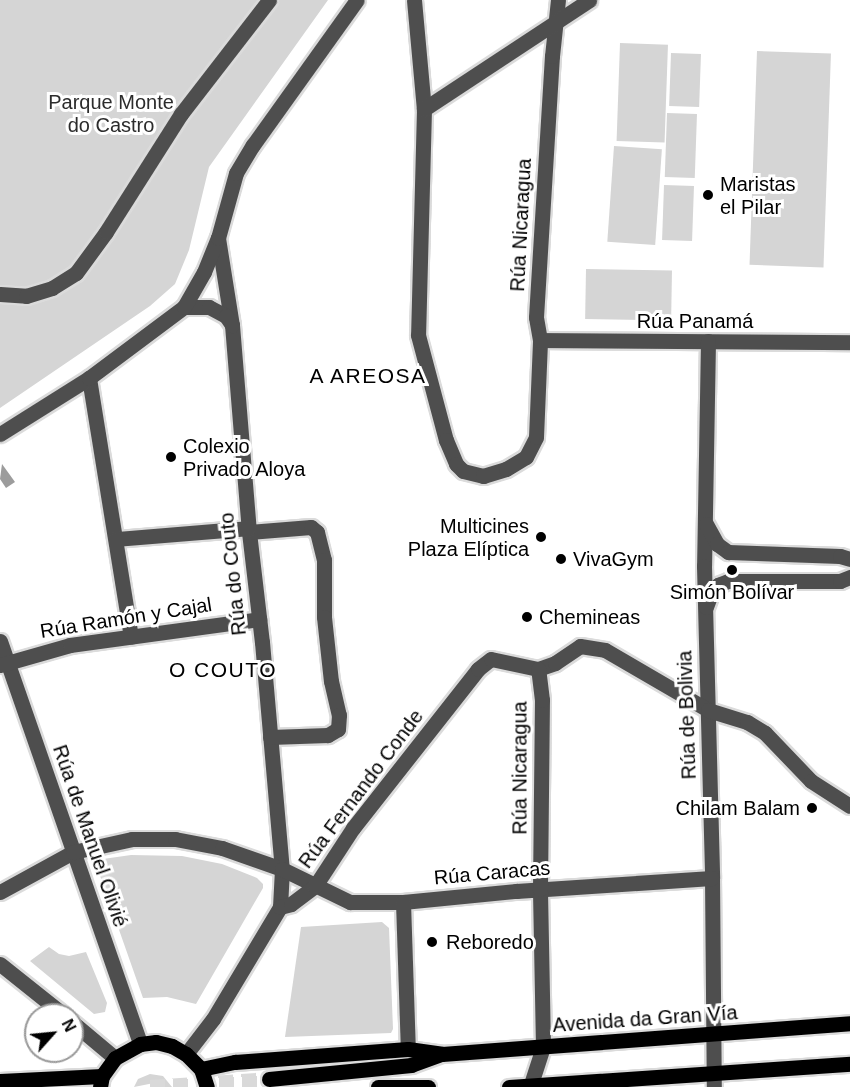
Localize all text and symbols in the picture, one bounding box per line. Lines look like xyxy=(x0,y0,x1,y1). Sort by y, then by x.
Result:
park label: Parque Monte do Castro xyxy=(48,90,174,137)
street label: Rúa Nicaragua xyxy=(506,158,536,292)
place label: Maristas el Pilar xyxy=(720,172,796,219)
marker: Maristas el Pilar xyxy=(701,188,715,202)
street label: Rúa Panamá xyxy=(637,309,753,333)
district label: A AREOSA xyxy=(308,363,428,389)
place label: Colexio Privado Aloya xyxy=(183,434,306,481)
marker: Colexio Privado Aloya xyxy=(164,450,178,464)
street label: Rúa do Couto xyxy=(215,511,251,637)
place label: Multicines Plaza Elíptica xyxy=(408,514,529,561)
marker: Multicines Plaza Elíptica xyxy=(534,530,548,544)
place label: VivaGym xyxy=(573,547,654,571)
marker: VivaGym xyxy=(554,552,568,566)
marker: Simón Bolívar xyxy=(725,563,739,577)
place label: Simón Bolívar xyxy=(670,580,794,604)
street label: Rúa Ramón y Cajal xyxy=(38,593,214,643)
place label: Chemineas xyxy=(539,605,640,629)
marker: Chemineas xyxy=(520,610,534,624)
street label: Rúa de Bolivia xyxy=(673,650,701,780)
district label: O COUTO xyxy=(169,657,277,683)
street label: Rúa Nicaragua xyxy=(508,701,532,835)
street label: Rúa Fernando Conde xyxy=(294,705,428,873)
street label: Rúa de Manuel Olivié xyxy=(48,742,132,930)
place label: Chilam Balam xyxy=(676,796,800,820)
marker: Chilam Balam xyxy=(805,801,819,815)
street label: Rúa Caracas xyxy=(433,856,551,890)
place label: Reboredo xyxy=(446,930,534,954)
marker: Reboredo xyxy=(423,933,441,951)
street label: Avenida da Gran Vía xyxy=(552,1001,738,1037)
north arrow xyxy=(24,1003,84,1063)
text: N xyxy=(59,1016,79,1035)

